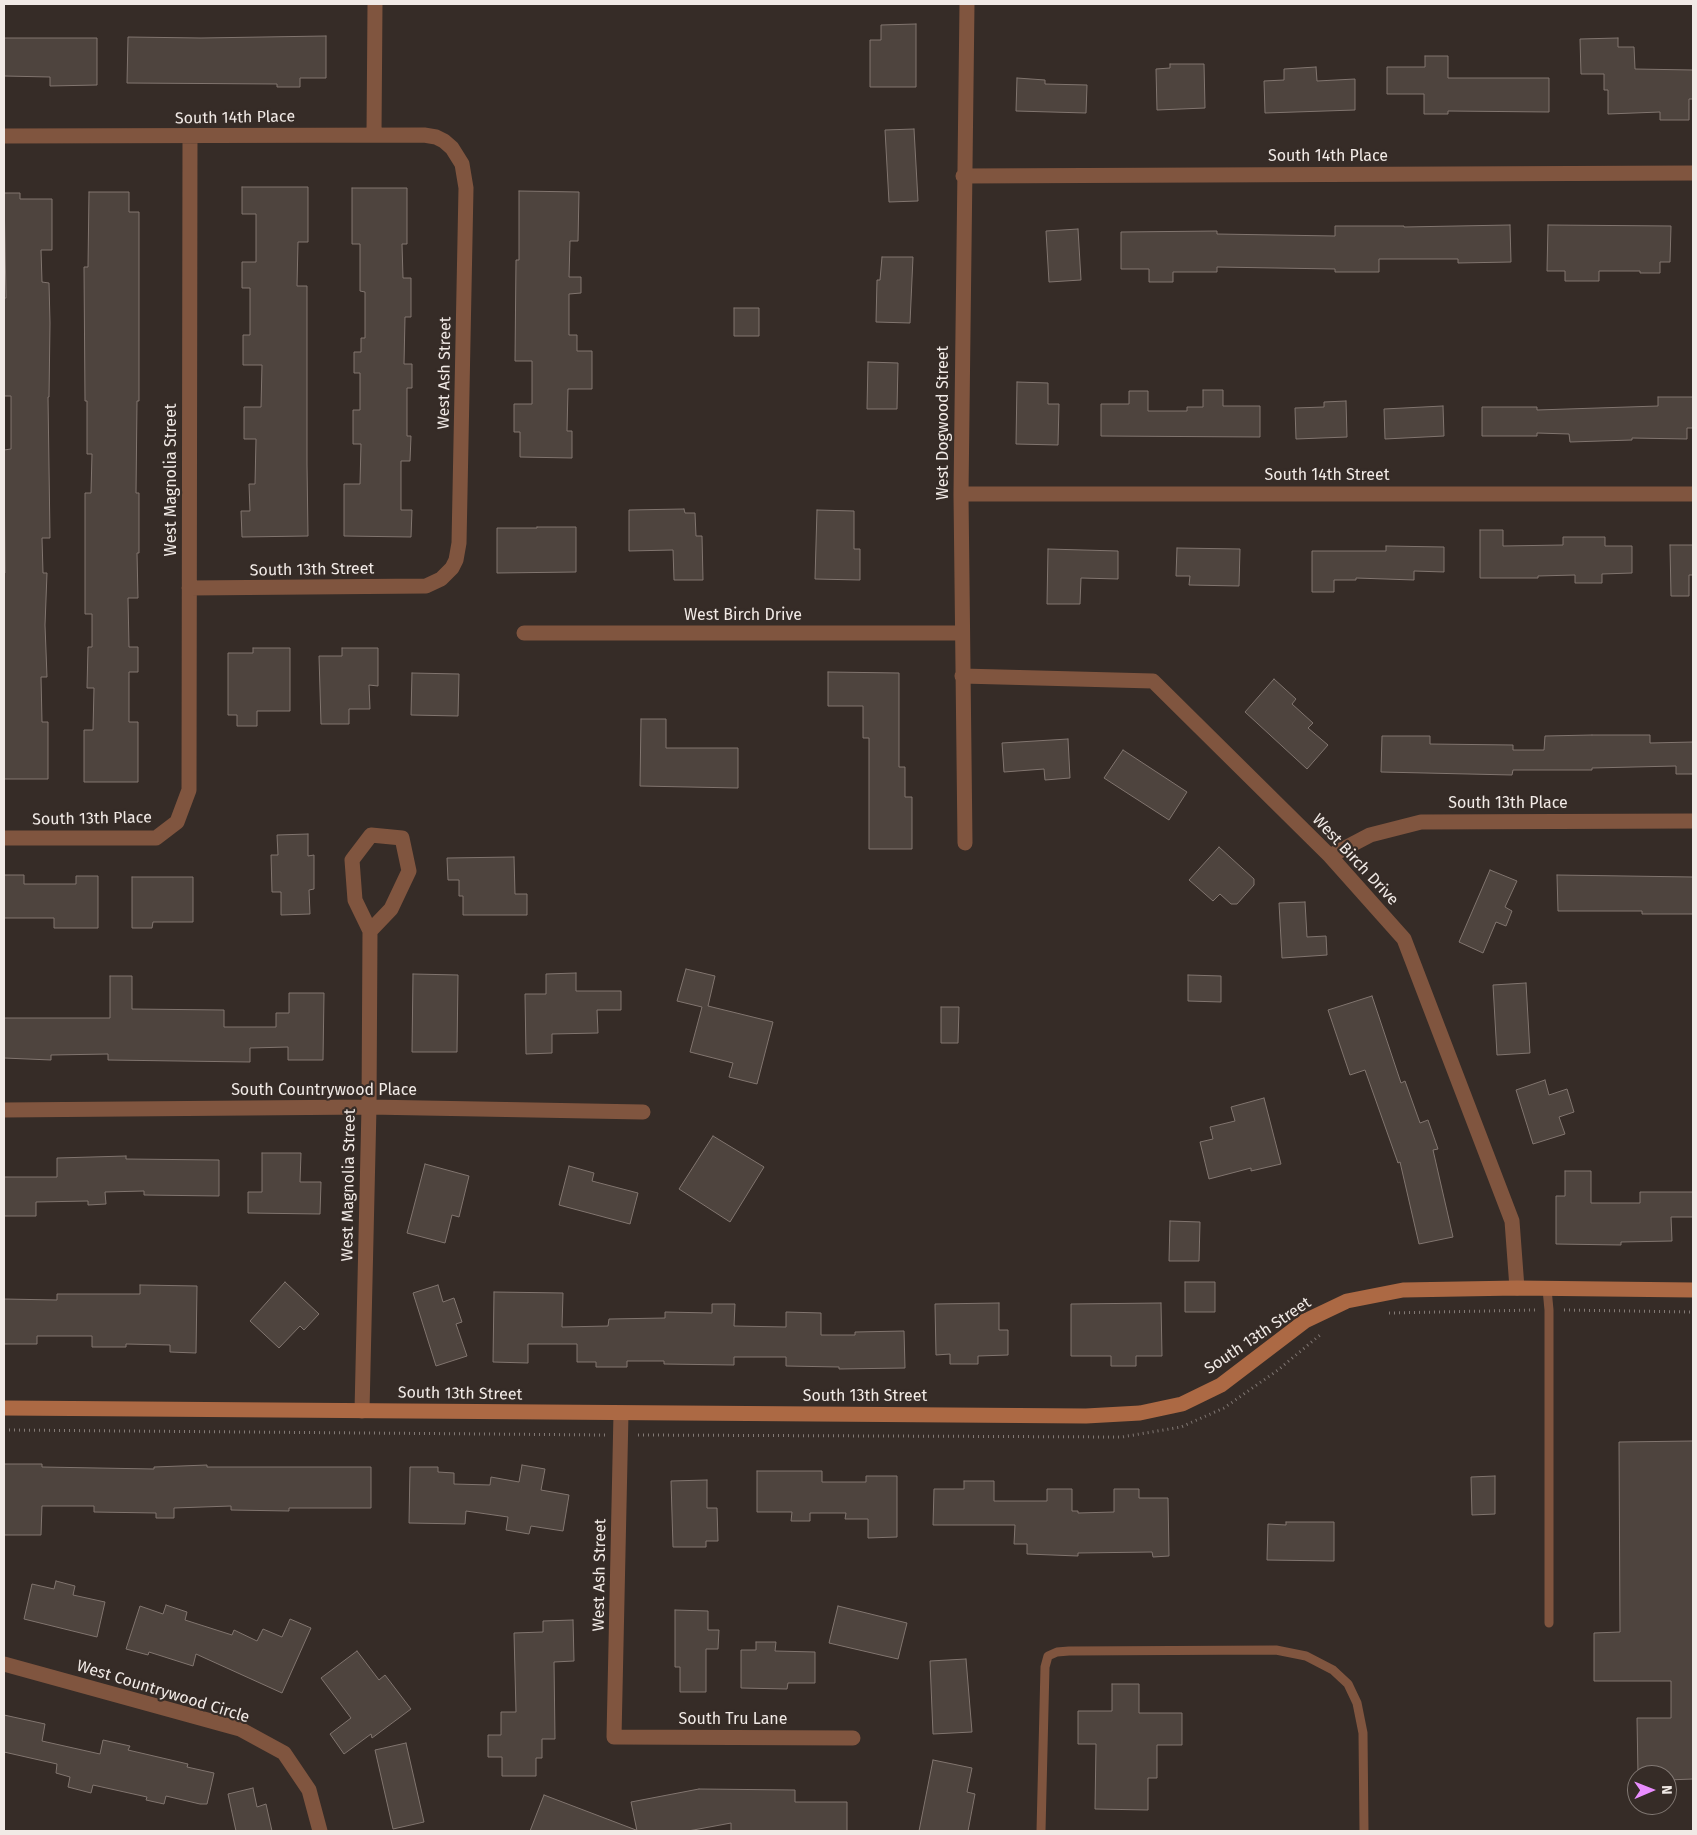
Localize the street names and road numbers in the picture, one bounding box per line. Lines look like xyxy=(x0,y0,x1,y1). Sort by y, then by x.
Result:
street label: South 14th Place xyxy=(175,107,295,129)
street label: South 14th Place xyxy=(1268,147,1388,167)
street label: West Ash Street xyxy=(434,316,456,430)
street label: West Dogwood Street xyxy=(934,346,954,500)
street label: West Magnolia Street xyxy=(162,404,182,556)
street label: South 14th Street xyxy=(1264,466,1390,486)
street label: South 13th Street xyxy=(250,559,374,581)
street label: West Birch Drive xyxy=(684,606,802,626)
street label: South 13th Place xyxy=(1448,794,1568,814)
street label: South 13th Place xyxy=(32,808,152,830)
street label: West Birch Drive xyxy=(1308,810,1402,910)
street label: South Countrywood Place xyxy=(231,1081,417,1101)
street label: West Magnolia Street xyxy=(338,1108,360,1262)
street label: South 13th Street xyxy=(1201,1293,1315,1379)
street label: South 13th Street xyxy=(398,1383,522,1405)
street label: South 13th Street xyxy=(803,1387,927,1407)
street label: West Ash Street xyxy=(589,1518,611,1632)
street label: West Countrywood Circle xyxy=(74,1657,252,1727)
street label: South Tru Lane xyxy=(679,1710,787,1730)

